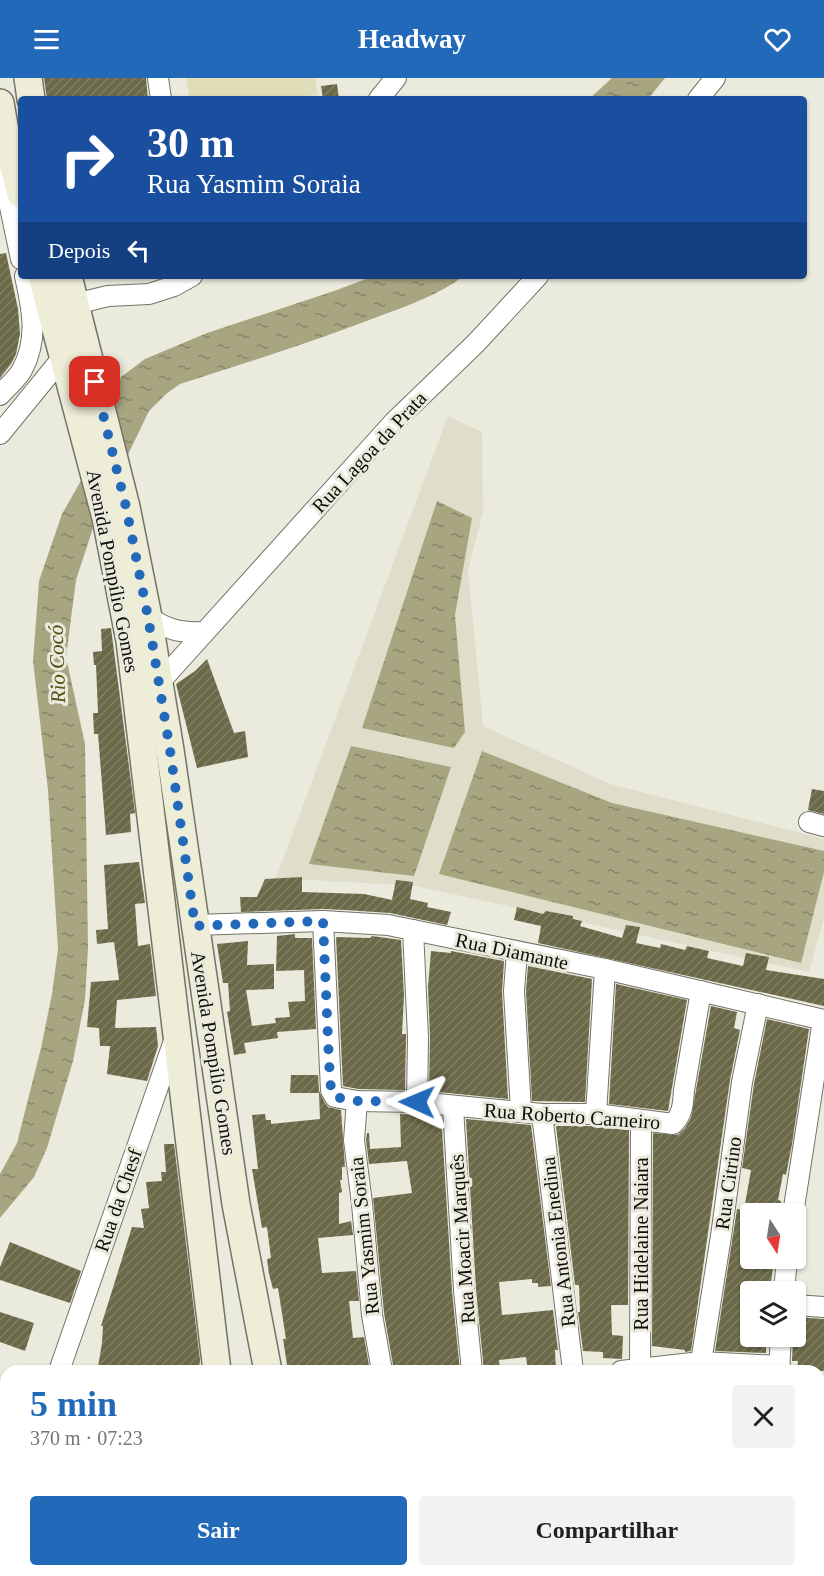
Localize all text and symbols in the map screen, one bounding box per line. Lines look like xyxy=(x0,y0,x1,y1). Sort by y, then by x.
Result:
icon: menu xyxy=(30,23,63,56)
icon: heart xyxy=(761,23,794,56)
text: Headway xyxy=(358,24,466,54)
icon: right xyxy=(48,120,126,198)
text: 30 m xyxy=(147,120,235,166)
text: Rua Yasmim Soraia xyxy=(147,169,361,199)
icon: left xyxy=(122,234,155,267)
text: Depois xyxy=(48,238,110,263)
pin xyxy=(69,356,120,407)
icon: arrive xyxy=(78,365,111,398)
street label: Rua Lagoa da Prata xyxy=(307,387,431,518)
street label: Avenida Pompílio Gomes xyxy=(82,468,144,675)
water label: Rio Cocó xyxy=(44,624,70,705)
street label: Rua Diamante xyxy=(453,928,571,974)
street label: Avenida Pompílio Gomes xyxy=(186,949,241,1157)
position arrow xyxy=(385,1070,449,1134)
street label: Rua Roberto Carneiro xyxy=(483,1099,661,1133)
street label: Rua Citrino xyxy=(711,1135,745,1231)
street label: Rua da Chesf xyxy=(90,1145,146,1255)
street label: Rua Moacir Marquês xyxy=(445,1153,480,1325)
street label: Rua Yasmim Soraia xyxy=(345,1156,383,1316)
street label: Rua Antonia Enedina xyxy=(537,1156,579,1328)
street label: Rua Hidelaine Naiara xyxy=(630,1157,652,1331)
north arrow xyxy=(740,1203,806,1269)
map controls xyxy=(740,1203,806,1347)
button: layers xyxy=(740,1281,806,1347)
text: 5 min xyxy=(30,1384,117,1424)
button: close xyxy=(732,1385,795,1448)
text: 370 m · 07:23 xyxy=(30,1427,143,1449)
button: Sair xyxy=(30,1496,407,1565)
button: Compartilhar xyxy=(419,1496,795,1565)

